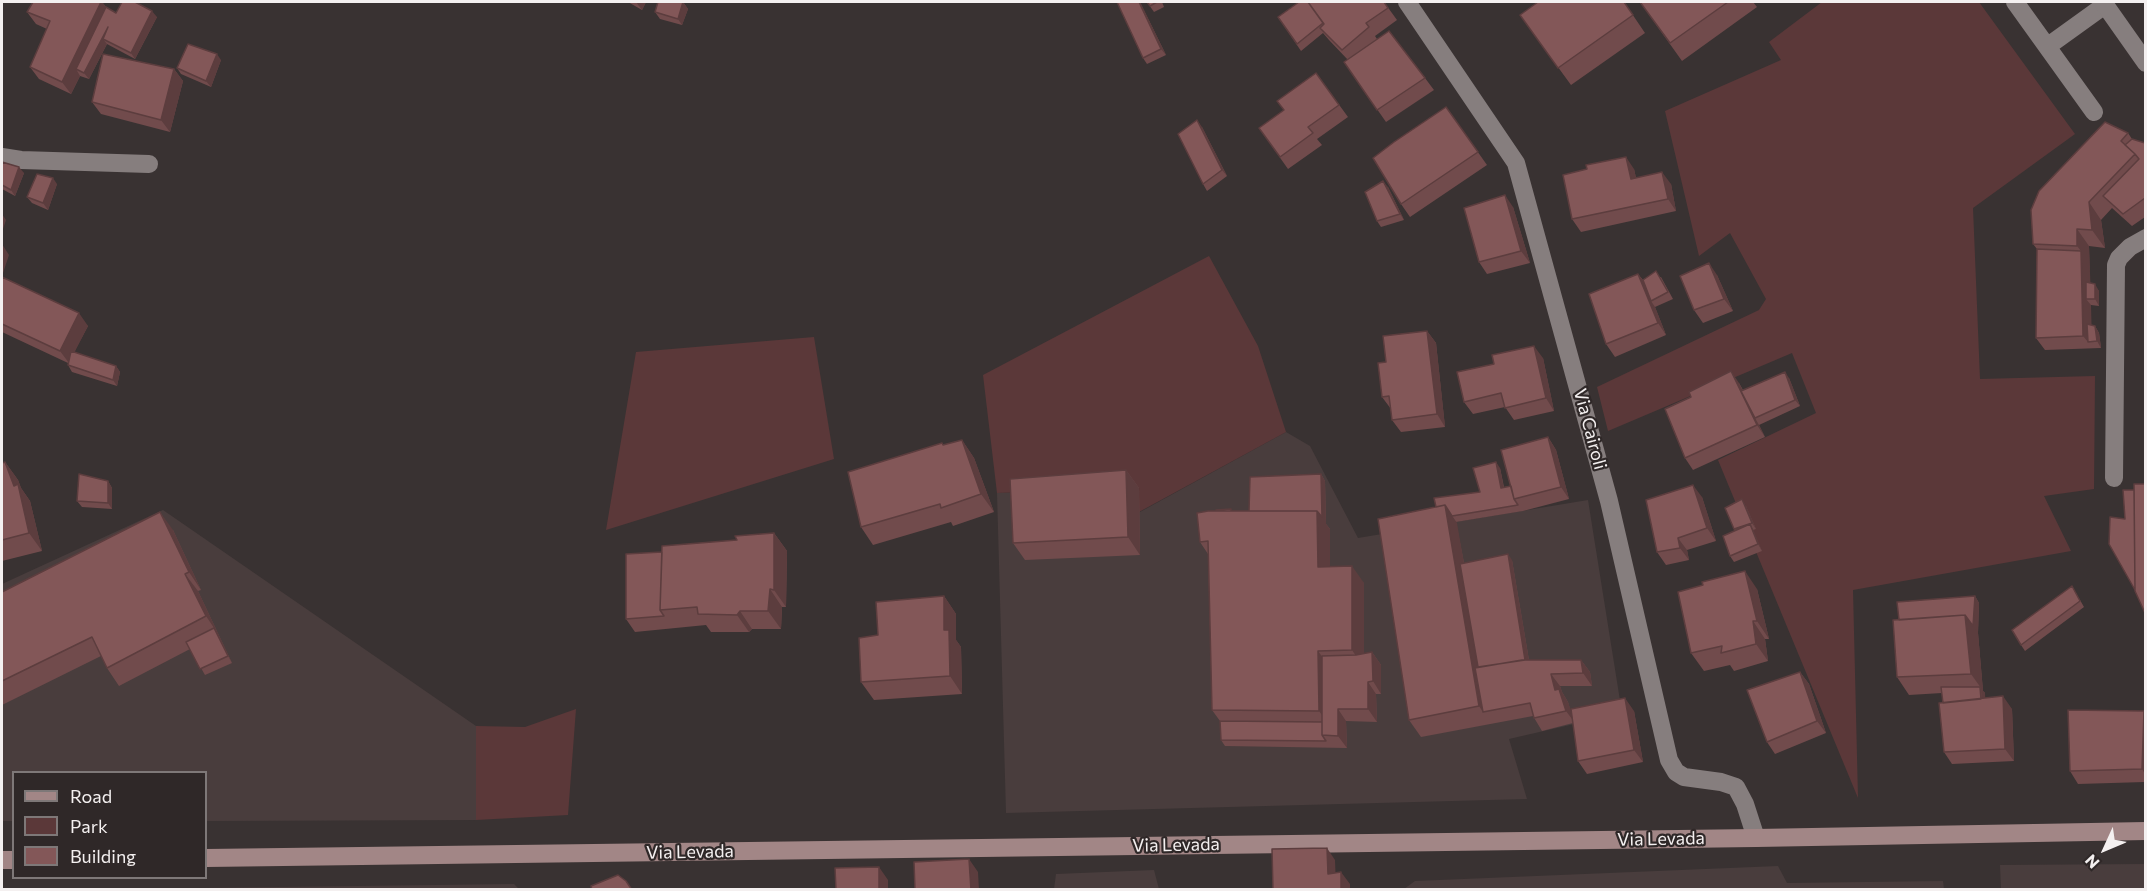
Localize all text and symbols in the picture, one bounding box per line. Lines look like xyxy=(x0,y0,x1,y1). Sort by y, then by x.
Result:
street label: Via Cairoli xyxy=(1569,386,1611,472)
legend xyxy=(12,771,207,879)
text: Road xyxy=(70,785,112,807)
text: Park xyxy=(70,815,108,837)
north arrow xyxy=(2075,819,2135,879)
street label: Via Levada xyxy=(1617,827,1705,851)
street label: Via Levada xyxy=(1132,833,1220,857)
street label: Via Levada xyxy=(646,840,734,864)
text: Building xyxy=(70,845,136,867)
text: N xyxy=(2081,851,2103,873)

